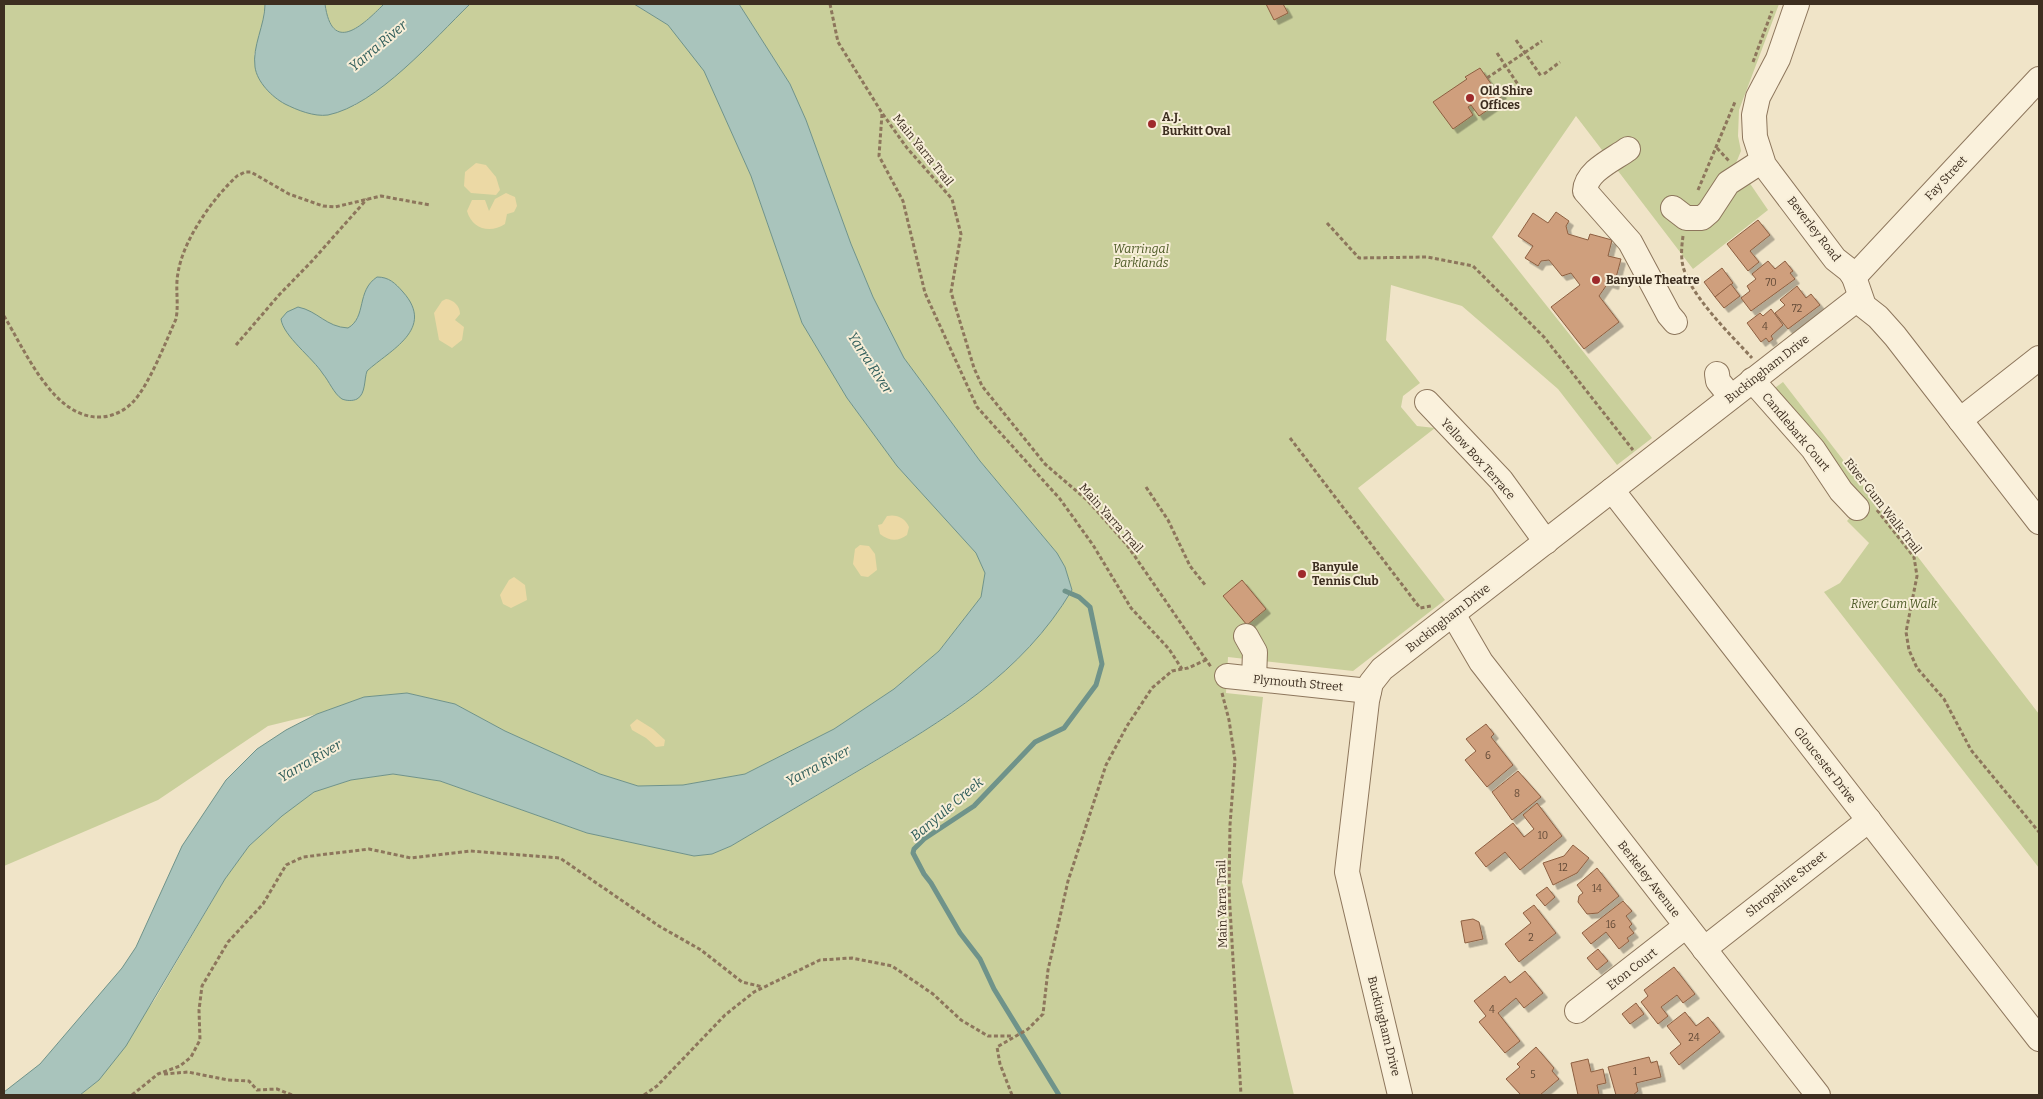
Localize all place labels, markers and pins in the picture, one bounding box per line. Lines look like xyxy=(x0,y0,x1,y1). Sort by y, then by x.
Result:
place label: Old Shire Offices xyxy=(1480,84,1533,112)
marker: Old Shire Offices xyxy=(1464,92,1476,104)
place label: A.J. Burkitt Oval xyxy=(1162,110,1231,138)
marker: A.J. Burkitt Oval xyxy=(1146,118,1158,130)
place label: Banyule Theatre xyxy=(1606,273,1700,287)
marker: Banyule Theatre xyxy=(1590,274,1602,286)
place label: Banyule Tennis Club xyxy=(1312,560,1379,588)
marker: Banyule Tennis Club xyxy=(1296,568,1308,580)

